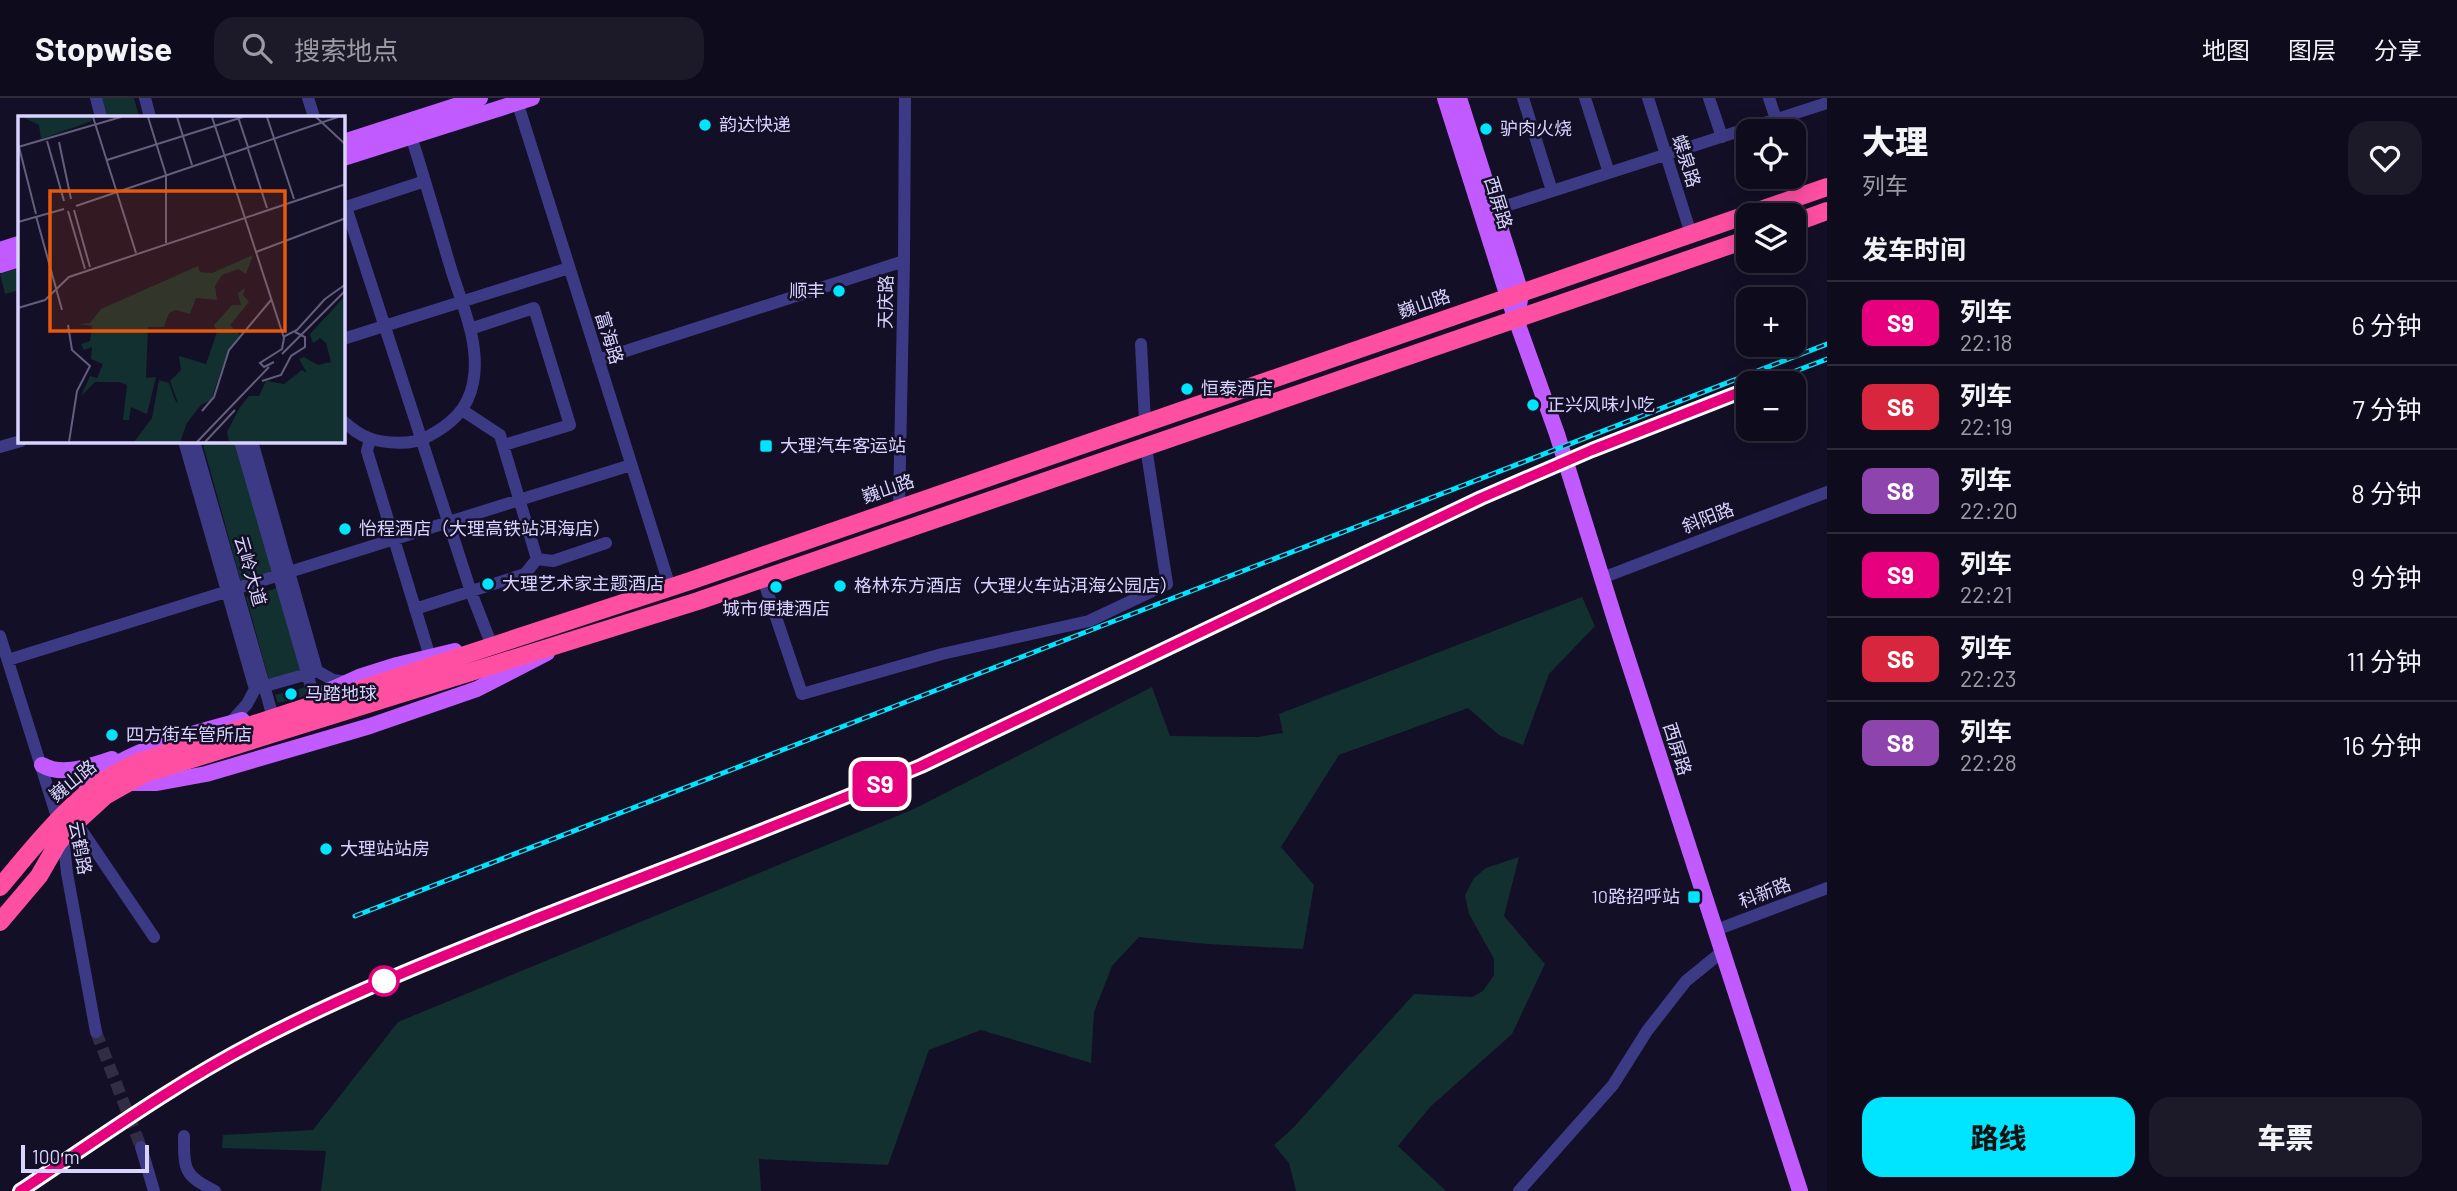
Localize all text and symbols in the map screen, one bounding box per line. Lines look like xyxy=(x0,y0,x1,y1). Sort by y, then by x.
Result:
search box xyxy=(214,17,704,80)
text: Stopwise xyxy=(35,28,172,68)
icon: search xyxy=(238,29,276,67)
text: 搜索地点 xyxy=(294,34,398,65)
text: 地图 xyxy=(2202,35,2250,64)
text: 图层 xyxy=(2288,35,2336,64)
text: 分享 xyxy=(2374,35,2422,64)
place label: 韵达快递 xyxy=(719,113,791,135)
inset map xyxy=(18,116,345,443)
marker: 韵达快递 xyxy=(697,117,713,133)
place label: 驴肉火烧 xyxy=(1500,117,1572,139)
map controls xyxy=(1736,119,1806,441)
button: locate xyxy=(1736,119,1806,189)
marker: 驴肉火烧 xyxy=(1478,121,1494,137)
text: 大理 xyxy=(1862,121,1928,161)
button: heart xyxy=(2348,121,2422,195)
street label: 蝶泉路 xyxy=(1668,132,1706,190)
text: 列车 xyxy=(1862,171,1908,199)
street label: 西屏路 xyxy=(1481,174,1517,232)
button: layers xyxy=(1736,203,1806,273)
text: 发车时间 xyxy=(1862,233,1966,264)
street label: 天庆路 xyxy=(874,275,896,329)
place label: 顺丰 xyxy=(789,279,825,301)
marker: 顺丰 xyxy=(831,283,847,299)
street label: 巍山路 xyxy=(1395,284,1453,322)
button: + xyxy=(1736,287,1806,357)
text: 列车 xyxy=(1960,295,2012,326)
text: S9 xyxy=(1887,308,1914,337)
street label: 富海路 xyxy=(592,309,628,367)
text: 6 分钟 xyxy=(2351,309,2422,340)
text: 22:18 xyxy=(1960,328,2013,356)
button: − xyxy=(1736,371,1806,441)
place label: 恒泰酒店 xyxy=(1201,377,1273,399)
text: 列车 xyxy=(1960,379,2012,410)
marker: 恒泰酒店 xyxy=(1179,381,1195,397)
text: S6 xyxy=(1887,392,1914,421)
place label: 正兴风味小吃 xyxy=(1547,393,1655,415)
text: 7 分钟 xyxy=(2353,393,2422,424)
marker: 正兴风味小吃 xyxy=(1525,397,1541,413)
text: 22:19 xyxy=(1960,412,2013,440)
place label: 大理汽车客运站 xyxy=(780,434,906,456)
marker: 大理汽车客运站 xyxy=(758,438,774,454)
text: 列车 xyxy=(1960,463,2012,494)
street label: 巍山路 xyxy=(859,469,917,507)
text: S8 xyxy=(1887,476,1914,505)
text: 8 分钟 xyxy=(2351,477,2422,508)
text: 22:20 xyxy=(1960,496,2018,524)
street label: 斜阳路 xyxy=(1678,497,1737,537)
place label: 怡程酒店（大理高铁站洱海店） xyxy=(359,517,611,539)
marker: 怡程酒店（大理高铁站洱海店） xyxy=(337,521,353,537)
street label: 云岭大道 xyxy=(230,533,271,608)
text: 列车 xyxy=(1960,547,2012,578)
text: S9 xyxy=(1887,560,1914,589)
text: 9 分钟 xyxy=(2351,561,2422,592)
place label: 大理艺术家主题酒店 xyxy=(502,572,664,594)
place label: 格林东方酒店（大理火车站洱海公园店） xyxy=(854,574,1178,596)
marker: 大理艺术家主题酒店 xyxy=(480,576,496,592)
marker: 格林东方酒店（大理火车站洱海公园店） xyxy=(832,578,848,594)
marker: 城市便捷酒店 xyxy=(768,579,784,595)
text: 22:21 xyxy=(1960,580,2013,608)
place label: 城市便捷酒店 xyxy=(722,597,830,619)
text: 列车 xyxy=(1960,631,2012,662)
text: S6 xyxy=(1887,644,1914,673)
text: 11 分钟 xyxy=(2347,645,2422,676)
text: 22:23 xyxy=(1960,664,2017,692)
place label: 马踏地球 xyxy=(305,682,377,704)
marker: 马踏地球 xyxy=(283,686,299,702)
text: 列车 xyxy=(1960,715,2012,746)
street label: 西屏路 xyxy=(1659,720,1697,778)
place label: 四方街车管所店 xyxy=(126,723,252,745)
marker: 四方街车管所店 xyxy=(104,727,120,743)
text: S8 xyxy=(1887,728,1914,757)
text: 16 分钟 xyxy=(2342,729,2422,760)
text: 22:28 xyxy=(1960,748,2017,776)
street label: 巍山路 xyxy=(44,755,100,806)
line badge: S9 xyxy=(848,761,912,807)
text: S9 xyxy=(866,769,894,798)
street label: 云鹤路 xyxy=(65,819,97,876)
place label: 大理站站房 xyxy=(340,837,430,859)
marker: 大理站站房 xyxy=(318,841,334,857)
street label: 科新路 xyxy=(1735,872,1794,912)
place label: 10路招呼站 xyxy=(1592,885,1680,907)
marker: 10路招呼站 xyxy=(1686,889,1702,905)
unlabelled marker xyxy=(369,966,399,996)
button: 路线 xyxy=(1862,1097,2135,1177)
button: 车票 xyxy=(2149,1097,2422,1177)
scale bar xyxy=(21,1142,149,1174)
text: 100 m xyxy=(32,1145,80,1168)

